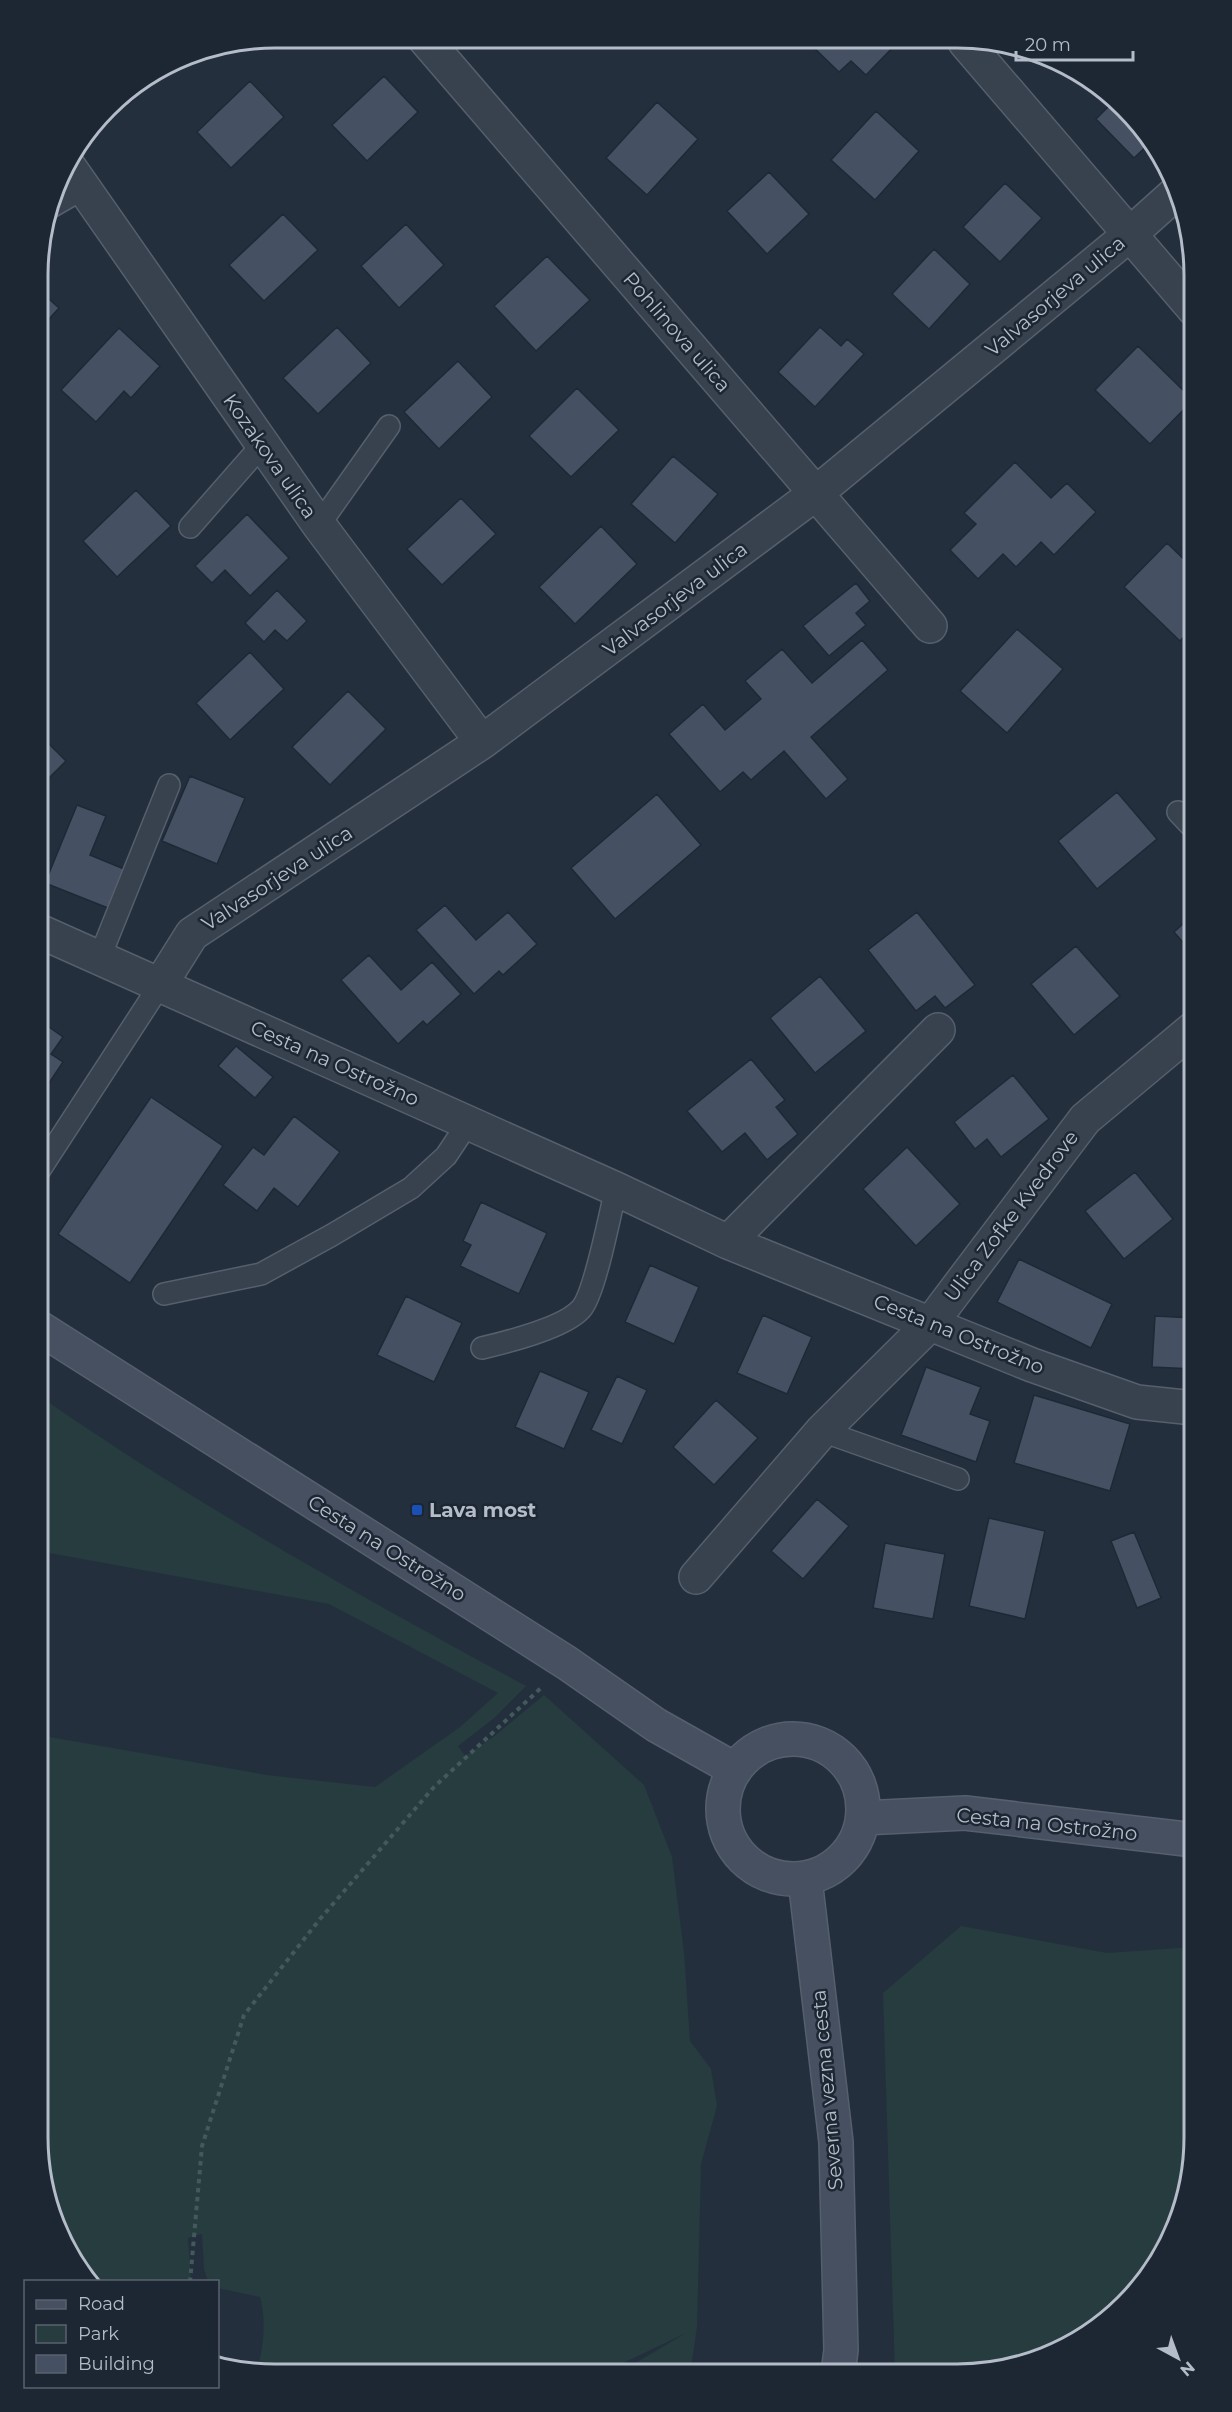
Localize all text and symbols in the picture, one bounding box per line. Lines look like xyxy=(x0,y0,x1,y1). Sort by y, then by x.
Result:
scale bar xyxy=(1016,24,1133,62)
text: 20 m xyxy=(1025,34,1071,56)
street label: Valvasorjeva ulica xyxy=(980,231,1130,361)
street label: Pohlinova ulica xyxy=(618,267,736,397)
street label: Kozakova ulica xyxy=(218,389,322,523)
street label: Valvasorjeva ulica xyxy=(598,537,752,661)
street label: Valvasorjeva ulica xyxy=(197,820,357,936)
street label: Cesta na Ostrožno xyxy=(247,1015,423,1111)
street label: Ulica Zofke Kvedrove xyxy=(939,1126,1083,1306)
street label: Cesta na Ostrožno xyxy=(870,1289,1048,1379)
street label: Cesta na Ostrožno xyxy=(303,1490,471,1606)
place label: Lava most xyxy=(429,1498,537,1522)
marker: Lava most xyxy=(410,1503,424,1517)
street label: Cesta na Ostrožno xyxy=(955,1803,1139,1845)
street label: Severna vezna cesta xyxy=(806,1989,848,2191)
legend xyxy=(24,2280,219,2388)
text: Road xyxy=(78,2293,125,2315)
text: Park xyxy=(78,2323,119,2345)
north arrow xyxy=(1148,2328,1208,2388)
text: Building xyxy=(78,2353,155,2375)
text: N xyxy=(1176,2358,1199,2380)

